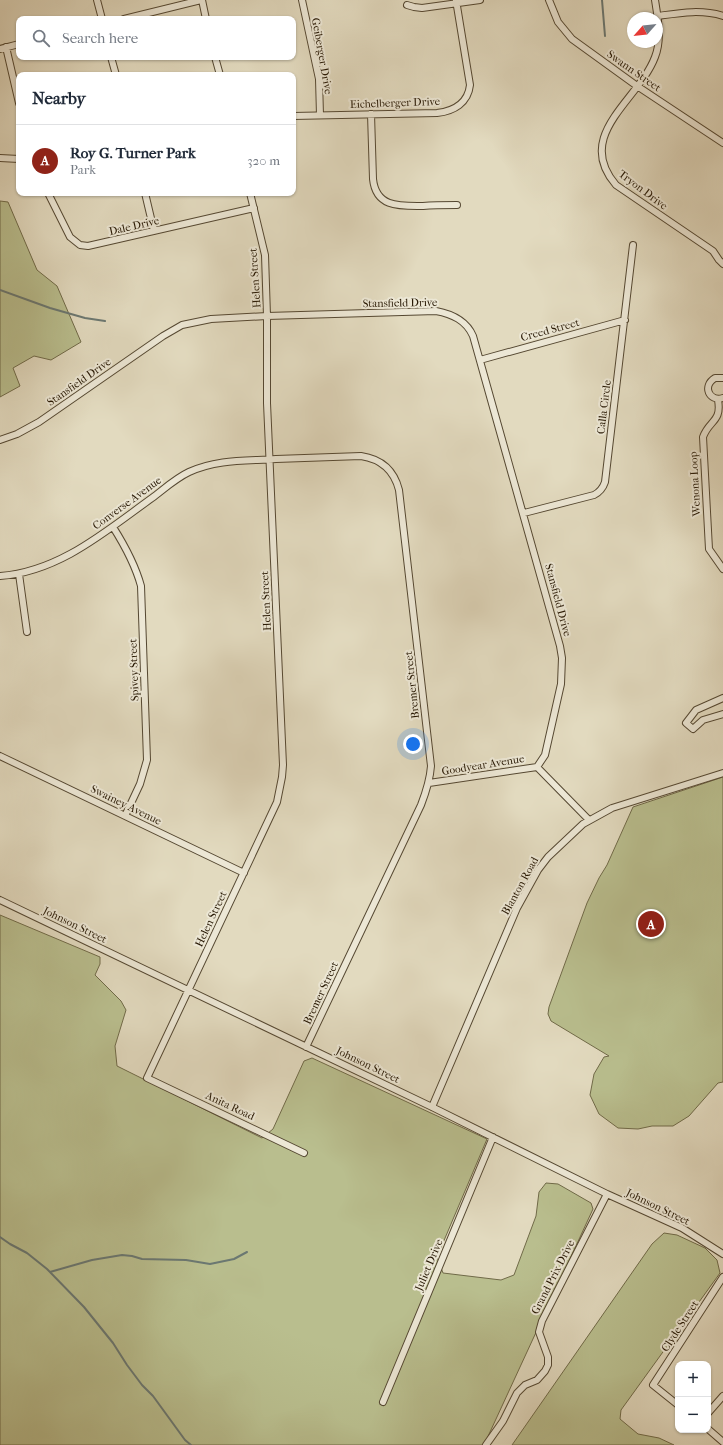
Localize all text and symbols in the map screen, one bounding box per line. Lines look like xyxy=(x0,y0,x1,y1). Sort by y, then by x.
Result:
north arrow xyxy=(627,12,663,48)
search box xyxy=(16,16,296,60)
street label: Geiberger Drive xyxy=(309,17,335,96)
icon: search xyxy=(30,27,52,49)
text: Search here xyxy=(62,29,138,47)
street label: Swann Street xyxy=(605,48,664,94)
text: Nearby xyxy=(32,88,86,108)
street label: Eichelberger Drive xyxy=(350,95,441,111)
text: Roy G. Turner Park xyxy=(70,144,196,162)
text: A xyxy=(41,153,49,168)
text: 320 m xyxy=(247,153,280,168)
text: Park xyxy=(70,162,96,177)
street label: Tryon Drive xyxy=(616,167,671,213)
street label: Dale Drive xyxy=(108,214,161,238)
street label: Helen Street xyxy=(246,247,264,308)
street label: Stansfield Drive xyxy=(362,296,438,310)
street label: Creed Street xyxy=(519,316,581,344)
street label: Stansfield Drive xyxy=(45,355,114,409)
street label: Calla Circle xyxy=(594,379,614,435)
street label: Wenona Loop xyxy=(687,451,703,518)
street label: Converse Avenue xyxy=(90,473,164,532)
street label: Stansfield Drive xyxy=(542,562,574,638)
street label: Helen Street xyxy=(258,571,274,631)
street label: Spivey Street xyxy=(126,638,142,701)
street label: Bremer Street xyxy=(402,651,422,719)
your location xyxy=(403,734,423,754)
street label: Goodyear Avenue xyxy=(441,752,526,778)
street label: Swainey Avenue xyxy=(88,782,164,828)
street label: Blanton Road xyxy=(499,854,542,917)
street label: Helen Street xyxy=(192,889,230,949)
street label: Johnson Street xyxy=(40,904,109,946)
pin: A xyxy=(638,909,664,939)
street label: Bremer Street xyxy=(301,959,341,1026)
street label: Johnson Street xyxy=(333,1044,402,1086)
street label: Anita Road xyxy=(203,1089,257,1123)
street label: Johnson Street xyxy=(623,1186,692,1228)
street label: Juliet Drive xyxy=(412,1237,446,1294)
street label: Grand Prix Drive xyxy=(529,1237,578,1316)
street label: Clyde Street xyxy=(659,1298,701,1354)
map controls xyxy=(675,1361,711,1433)
button: + xyxy=(675,1361,711,1397)
button: − xyxy=(675,1397,711,1433)

